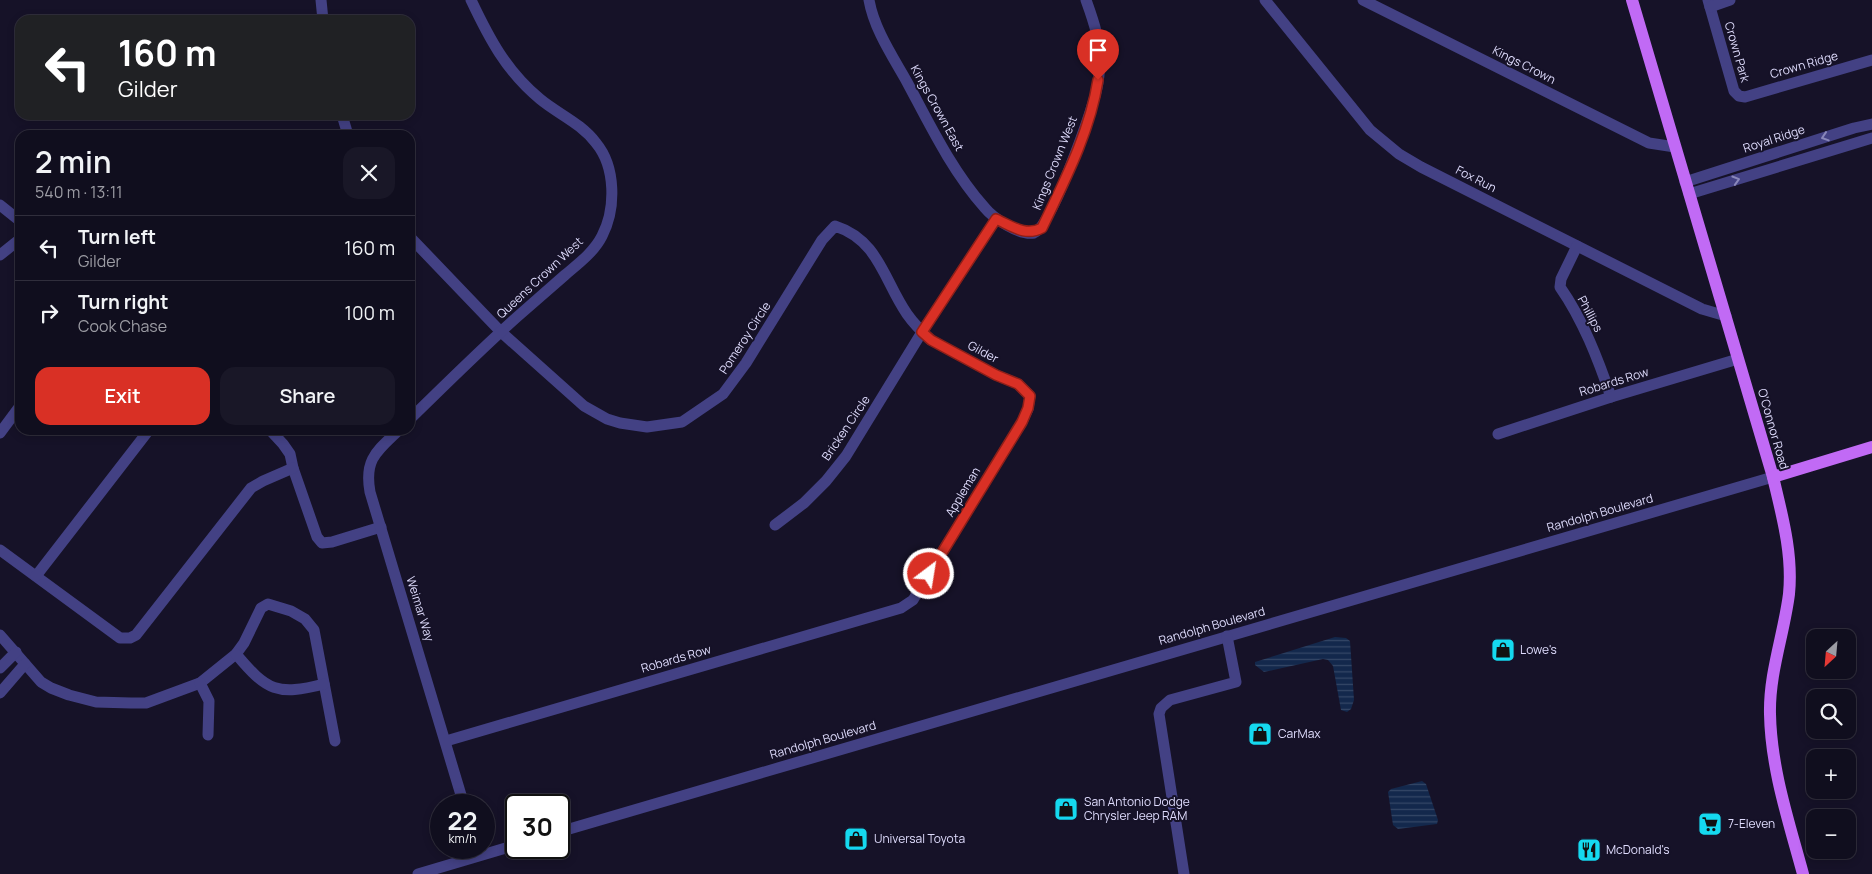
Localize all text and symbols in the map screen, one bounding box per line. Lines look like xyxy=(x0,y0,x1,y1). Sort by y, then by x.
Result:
street label: Crown Park xyxy=(1721,20,1755,85)
text: 160 m xyxy=(118,29,217,77)
pin xyxy=(1077,29,1119,80)
icon: left xyxy=(35,35,100,100)
icon: arrive xyxy=(1084,36,1112,64)
street label: Kings Crown xyxy=(1490,41,1559,88)
street label: Crown Ridge xyxy=(1768,47,1840,82)
street label: Kings Crown East xyxy=(907,62,968,154)
text: Gilder xyxy=(118,74,178,104)
street label: Kings Crown West xyxy=(1028,113,1081,212)
street label: Royal Ridge xyxy=(1741,121,1807,156)
one-way arrow xyxy=(1821,132,1830,142)
text: 2 min xyxy=(35,141,111,182)
button: close xyxy=(343,147,395,199)
street label: Fox Run xyxy=(1453,161,1499,196)
one-way arrow xyxy=(1731,176,1739,186)
text: 540 m · 13:11 xyxy=(35,181,123,203)
text: Turn left xyxy=(78,224,156,250)
street label: Queens Crown West xyxy=(493,233,587,322)
icon: left xyxy=(35,234,63,262)
text: 160 m xyxy=(344,235,395,261)
text: Gilder xyxy=(78,250,121,272)
text: Turn right xyxy=(78,289,168,315)
street label: Phillips xyxy=(1574,293,1607,335)
street label: Pomeroy Circle xyxy=(715,298,774,377)
icon: right xyxy=(35,299,63,327)
text: 100 m xyxy=(344,300,395,326)
text: Cook Chase xyxy=(78,315,167,337)
street label: Gilder xyxy=(965,336,1002,367)
street label: Robards Row xyxy=(1577,363,1651,400)
button: Exit xyxy=(35,367,210,425)
button: Share xyxy=(220,367,395,425)
street label: O'Connor Road xyxy=(1754,386,1793,471)
street label: Bricken Circle xyxy=(818,392,874,464)
street label: Appleman xyxy=(941,464,984,520)
street label: Randolph Boulevard xyxy=(1545,489,1655,536)
position arrow xyxy=(902,547,954,599)
street label: Weimar Way xyxy=(403,574,439,644)
street label: Randolph Boulevard xyxy=(1157,602,1267,649)
north arrow xyxy=(1806,629,1856,679)
map controls xyxy=(1806,629,1856,859)
shop icon: Lowe's xyxy=(1490,637,1516,663)
street label: Robards Row xyxy=(639,640,713,677)
place label: Lowe's xyxy=(1520,641,1557,658)
button: search xyxy=(1806,689,1856,739)
street label: Randolph Boulevard xyxy=(768,716,878,763)
shop icon: CarMax xyxy=(1247,721,1273,747)
place label: CarMax xyxy=(1278,725,1321,742)
button: + xyxy=(1806,749,1856,799)
place label: San Antonio Dodge Chrysler Jeep RAM xyxy=(1084,793,1190,824)
speed limit sign: 30 xyxy=(505,794,570,859)
shop icon: San Antonio Dodge Chrysler Jeep RAM xyxy=(1053,796,1079,822)
text: 22 xyxy=(448,803,477,838)
button: − xyxy=(1806,809,1856,859)
supermarket icon: 7-Eleven xyxy=(1697,811,1723,837)
place label: 7-Eleven xyxy=(1728,815,1775,832)
shop icon: Universal Toyota xyxy=(843,826,869,852)
text: km/h xyxy=(449,830,476,847)
place label: Universal Toyota xyxy=(874,830,965,847)
restaurant icon: McDonald's xyxy=(1576,837,1602,863)
place label: McDonald's xyxy=(1606,841,1670,858)

